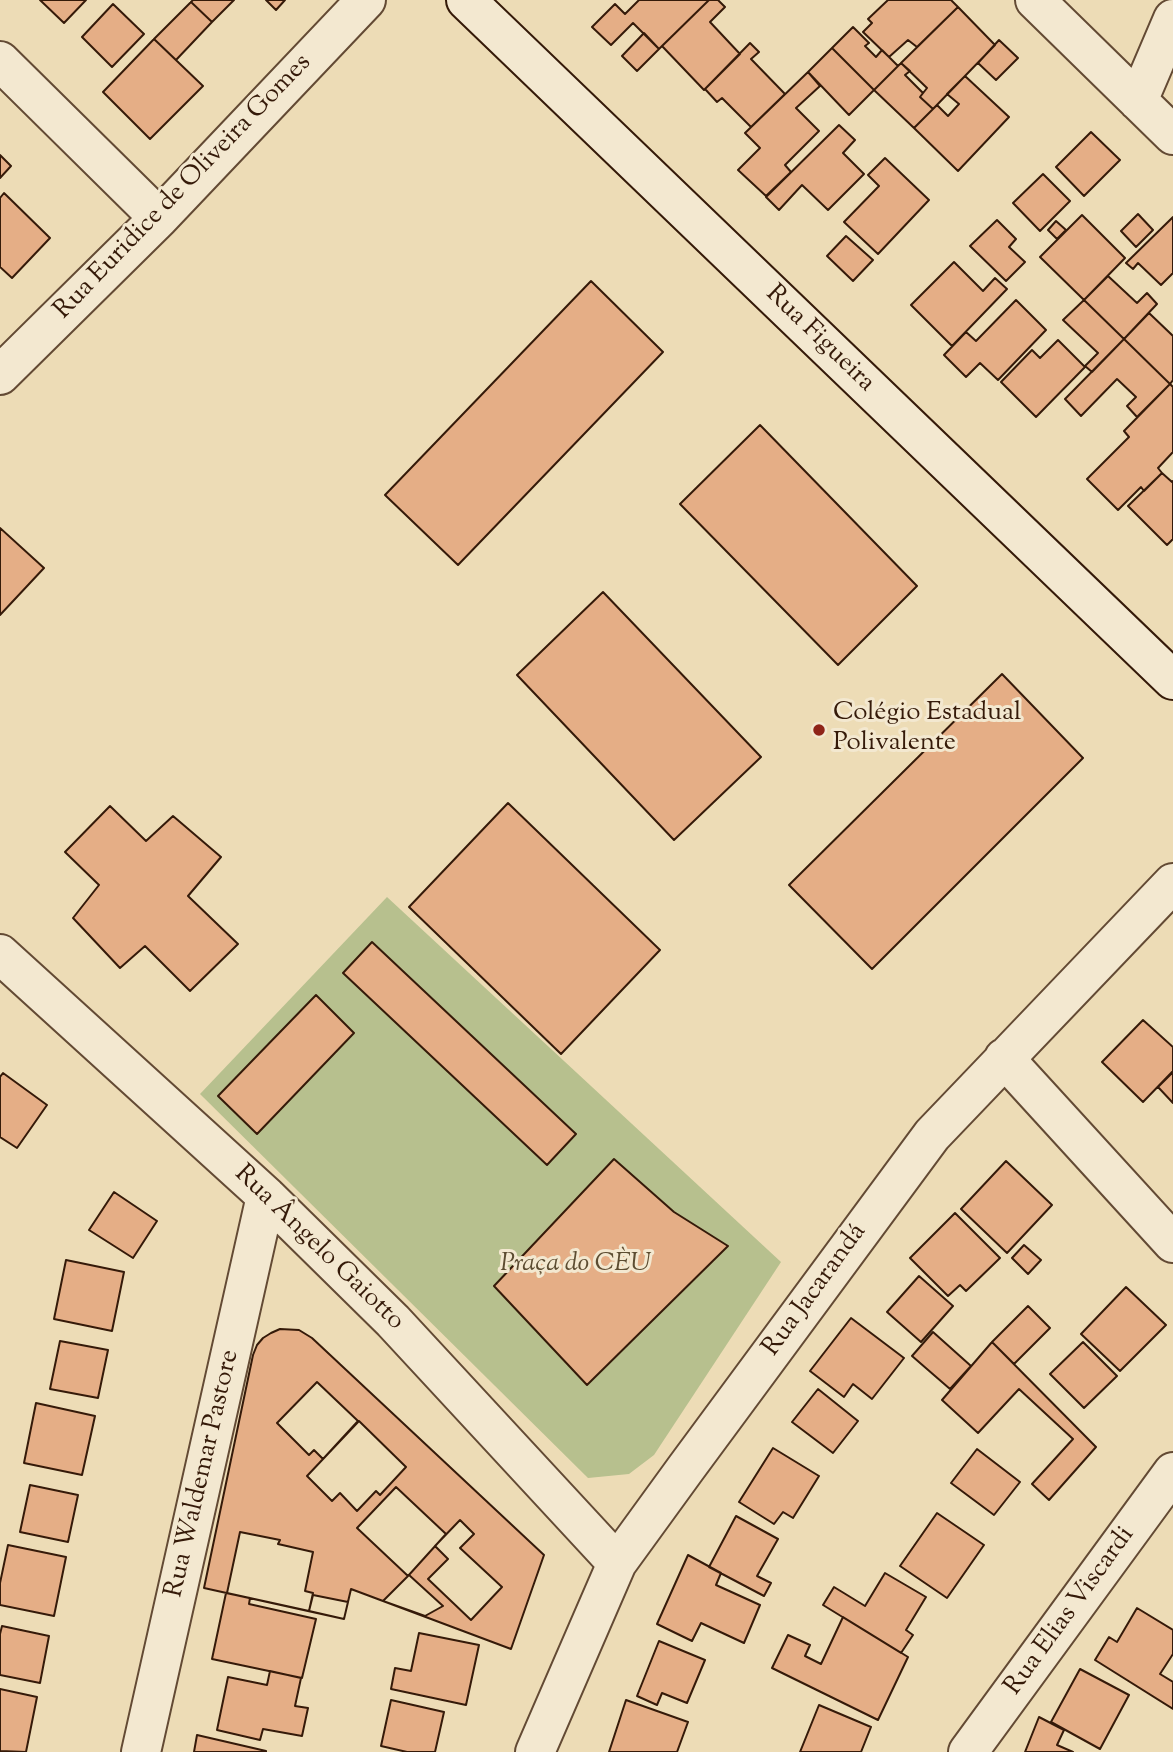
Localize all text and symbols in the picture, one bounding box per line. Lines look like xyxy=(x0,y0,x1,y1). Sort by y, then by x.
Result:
street label: Rua Euridice de Oliveira Gomes xyxy=(49,49,319,327)
street label: Rua Figueira xyxy=(758,280,880,400)
place label: Colégio Estadual Polivalente xyxy=(833,699,1021,760)
marker: Colégio Estadual Polivalente xyxy=(811,722,827,738)
street label: Rua Ângelo Gaiotto xyxy=(226,1160,410,1338)
street label: Rua Jacarandá xyxy=(757,1219,875,1363)
park label: Praça do CÈU xyxy=(500,1250,652,1282)
street label: Rua Waldemar Pastore xyxy=(160,1347,248,1601)
street label: Rua Elias Viscardi xyxy=(999,1522,1143,1702)

